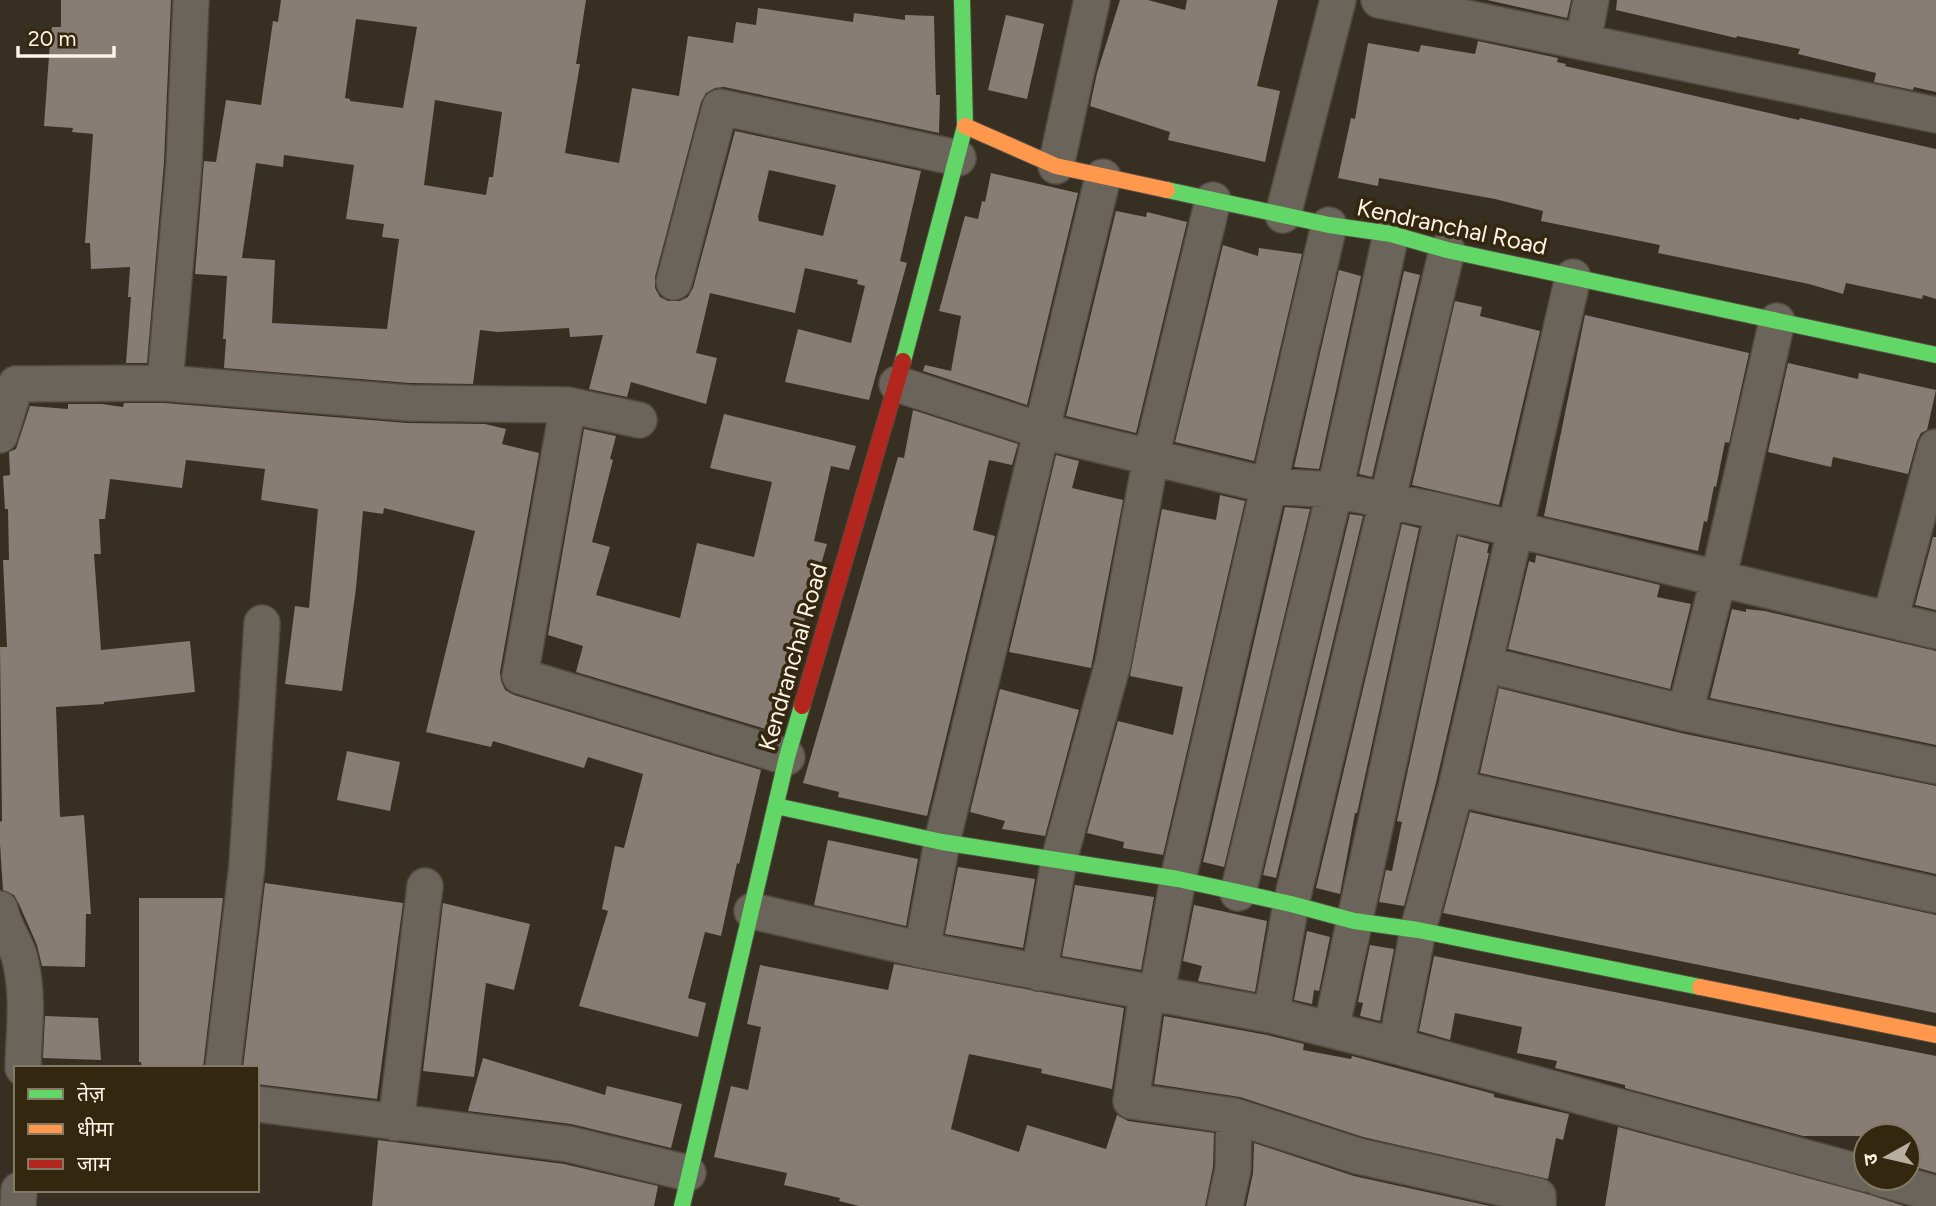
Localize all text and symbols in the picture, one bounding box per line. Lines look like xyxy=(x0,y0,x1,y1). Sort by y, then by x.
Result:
scale bar xyxy=(18,14,114,58)
text: 20 m xyxy=(28,26,76,51)
street label: Kendranchal Road xyxy=(1354,192,1550,261)
street label: Kendranchal Road xyxy=(752,560,833,754)
legend xyxy=(14,1066,259,1192)
text: तेज़ xyxy=(77,1081,105,1106)
text: धीमा xyxy=(77,1116,114,1141)
north arrow xyxy=(1852,1122,1922,1192)
text: जाम xyxy=(77,1151,111,1176)
text: उ xyxy=(1858,1151,1883,1166)

